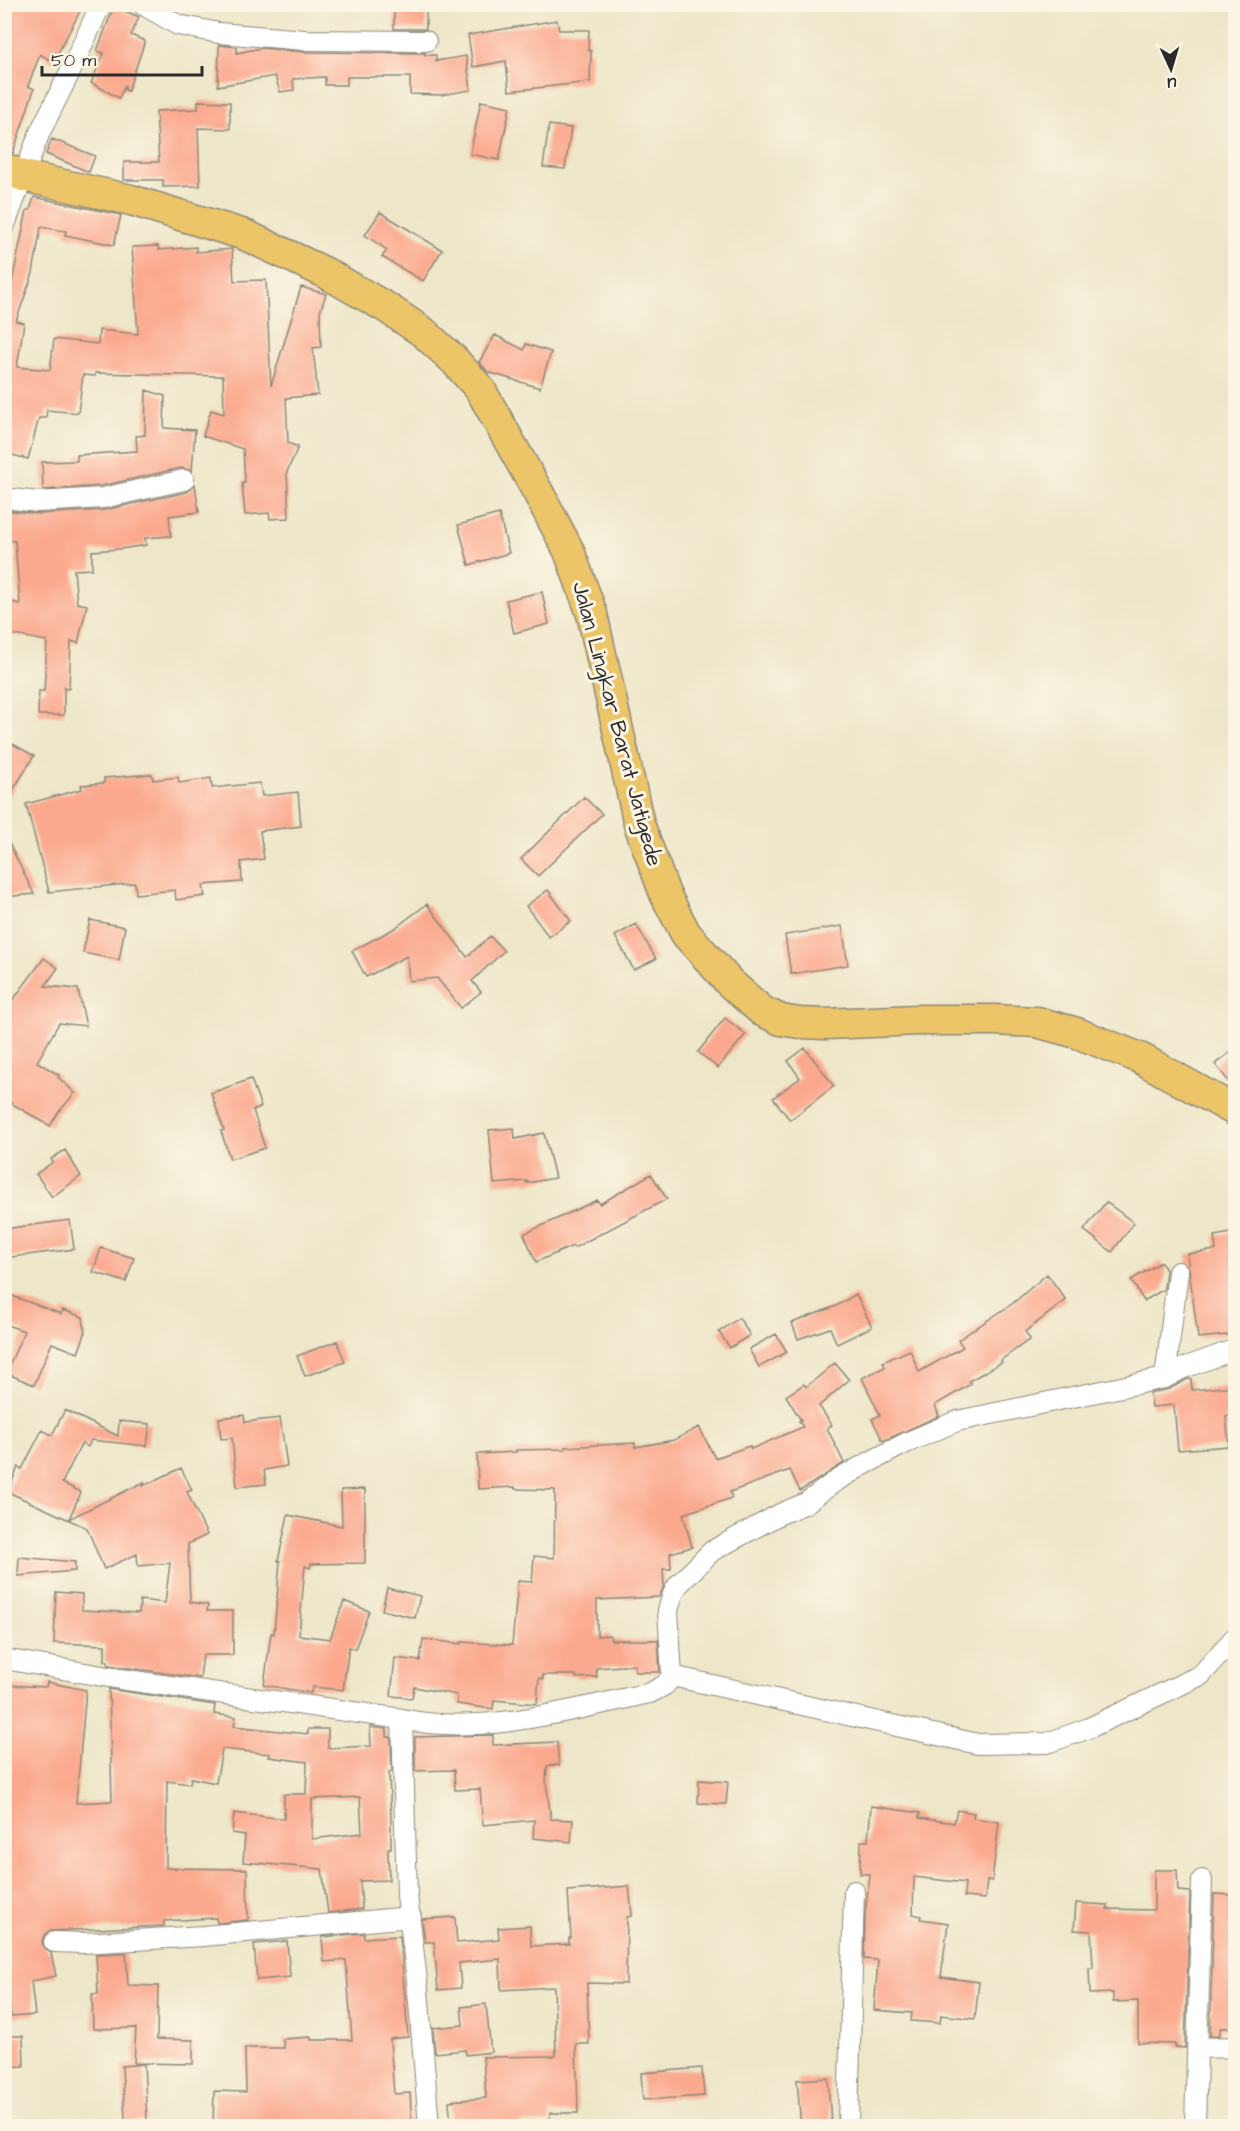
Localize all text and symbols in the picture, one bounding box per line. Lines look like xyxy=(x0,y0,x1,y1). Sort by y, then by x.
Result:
scale bar xyxy=(42,39,202,77)
north arrow xyxy=(1141,39,1201,99)
text: 50 m xyxy=(51,48,96,73)
text: U xyxy=(1167,72,1177,94)
street label: Jalan Lingkar Barat Jatigede xyxy=(563,578,670,870)

